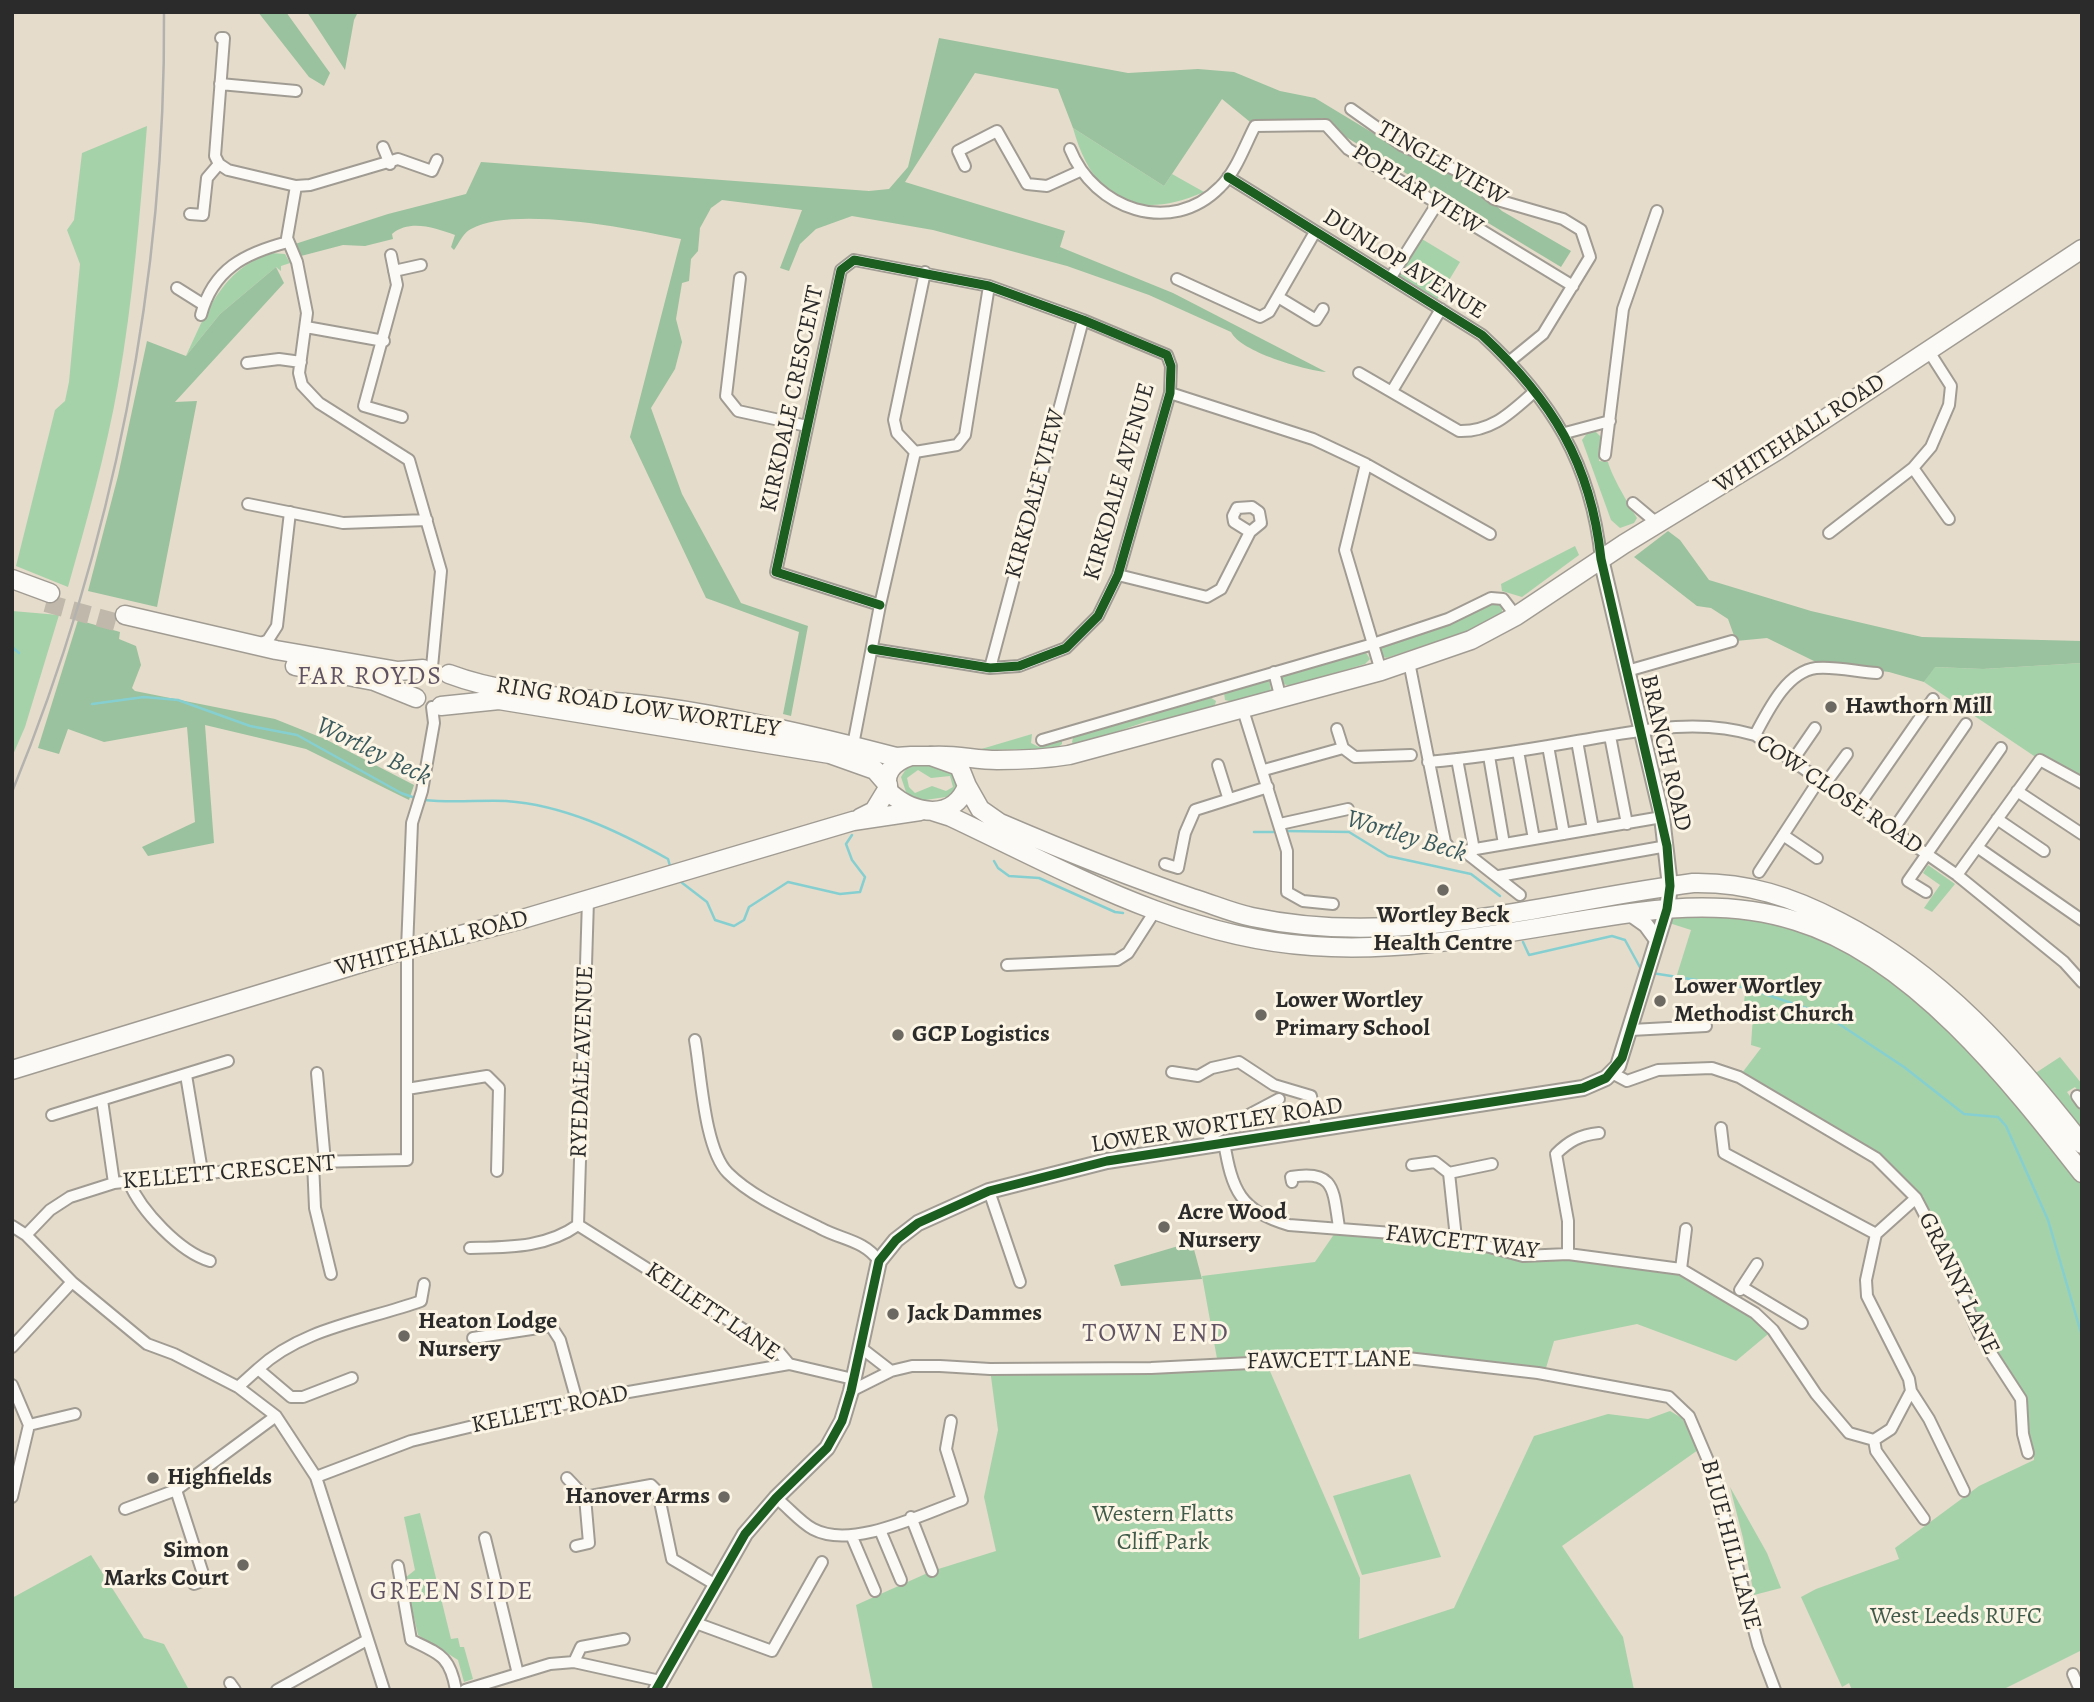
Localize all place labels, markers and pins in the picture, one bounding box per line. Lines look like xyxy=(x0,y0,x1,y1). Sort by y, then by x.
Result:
place label: Hawthorn Mill xyxy=(1845,693,1992,721)
marker: Hawthorn Mill xyxy=(1823,699,1839,715)
marker: Wortley Beck Health Centre xyxy=(1435,882,1451,898)
place label: Wortley Beck Health Centre xyxy=(1373,902,1513,958)
place label: Lower Wortley Methodist Church xyxy=(1674,973,1854,1029)
place label: Lower Wortley Primary School xyxy=(1275,987,1430,1043)
marker: Lower Wortley Methodist Church xyxy=(1652,993,1668,1009)
marker: Lower Wortley Primary School xyxy=(1253,1007,1269,1023)
place label: GCP Logistics xyxy=(912,1021,1050,1049)
marker: GCP Logistics xyxy=(890,1027,906,1043)
place label: Acre Wood Nursery xyxy=(1178,1199,1287,1255)
marker: Acre Wood Nursery xyxy=(1156,1219,1172,1235)
place label: Jack Dammes xyxy=(907,1300,1042,1328)
marker: Jack Dammes xyxy=(885,1306,901,1322)
place label: Heaton Lodge Nursery xyxy=(418,1308,557,1364)
marker: Heaton Lodge Nursery xyxy=(396,1328,412,1344)
place label: Highfields xyxy=(167,1464,272,1492)
marker: Highfields xyxy=(145,1470,161,1486)
place label: Hanover Arms xyxy=(565,1483,710,1511)
marker: Hanover Arms xyxy=(716,1489,732,1505)
place label: Simon Marks Court xyxy=(104,1537,229,1593)
marker: Simon Marks Court xyxy=(235,1557,251,1573)

